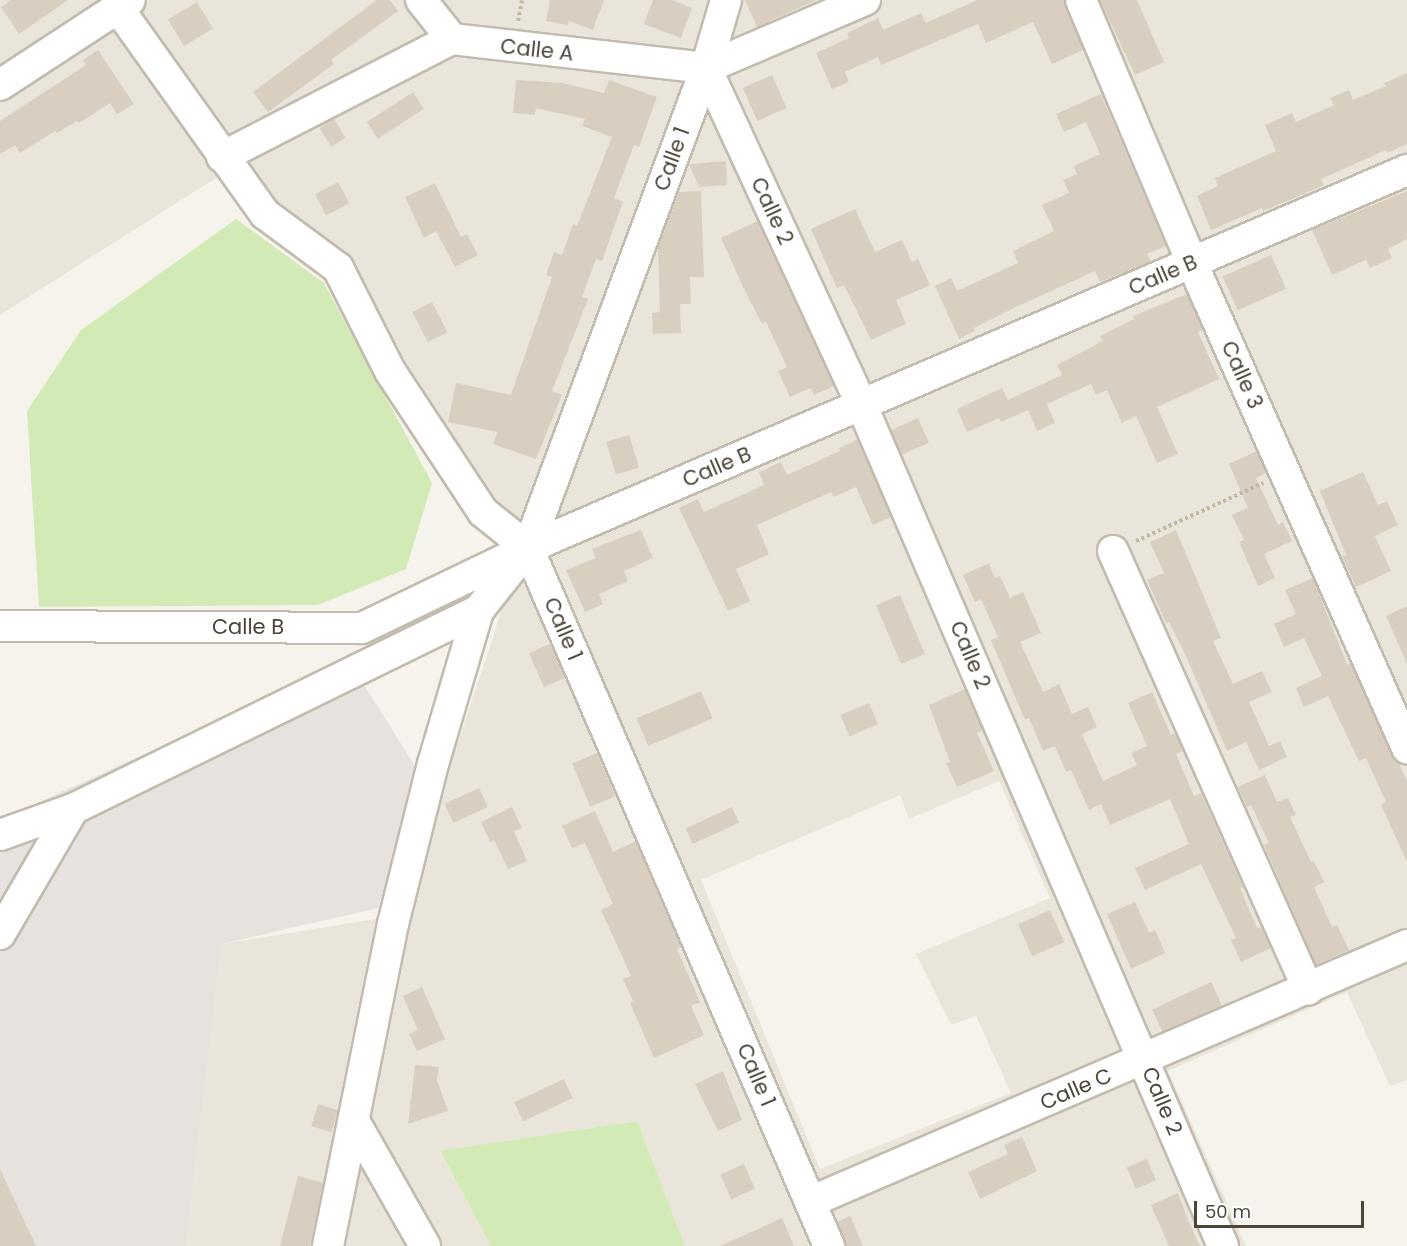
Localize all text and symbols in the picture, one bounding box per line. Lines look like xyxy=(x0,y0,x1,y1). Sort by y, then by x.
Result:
street label: Calle A xyxy=(499,34,575,66)
street label: Calle 1 xyxy=(649,124,695,194)
street label: Calle 2 xyxy=(745,173,799,249)
street label: Calle B xyxy=(1125,249,1201,301)
street label: Calle 3 xyxy=(1216,337,1268,413)
street label: Calle B xyxy=(679,441,755,493)
street label: Calle 1 xyxy=(538,594,588,664)
street label: Calle B xyxy=(212,614,284,640)
street label: Calle 2 xyxy=(944,617,996,693)
street label: Calle 1 xyxy=(731,1040,781,1110)
street label: Calle C xyxy=(1036,1063,1116,1115)
street label: Calle 2 xyxy=(1136,1063,1188,1139)
scale bar xyxy=(1197,1189,1366,1227)
text: 50 m xyxy=(1205,1199,1251,1224)

